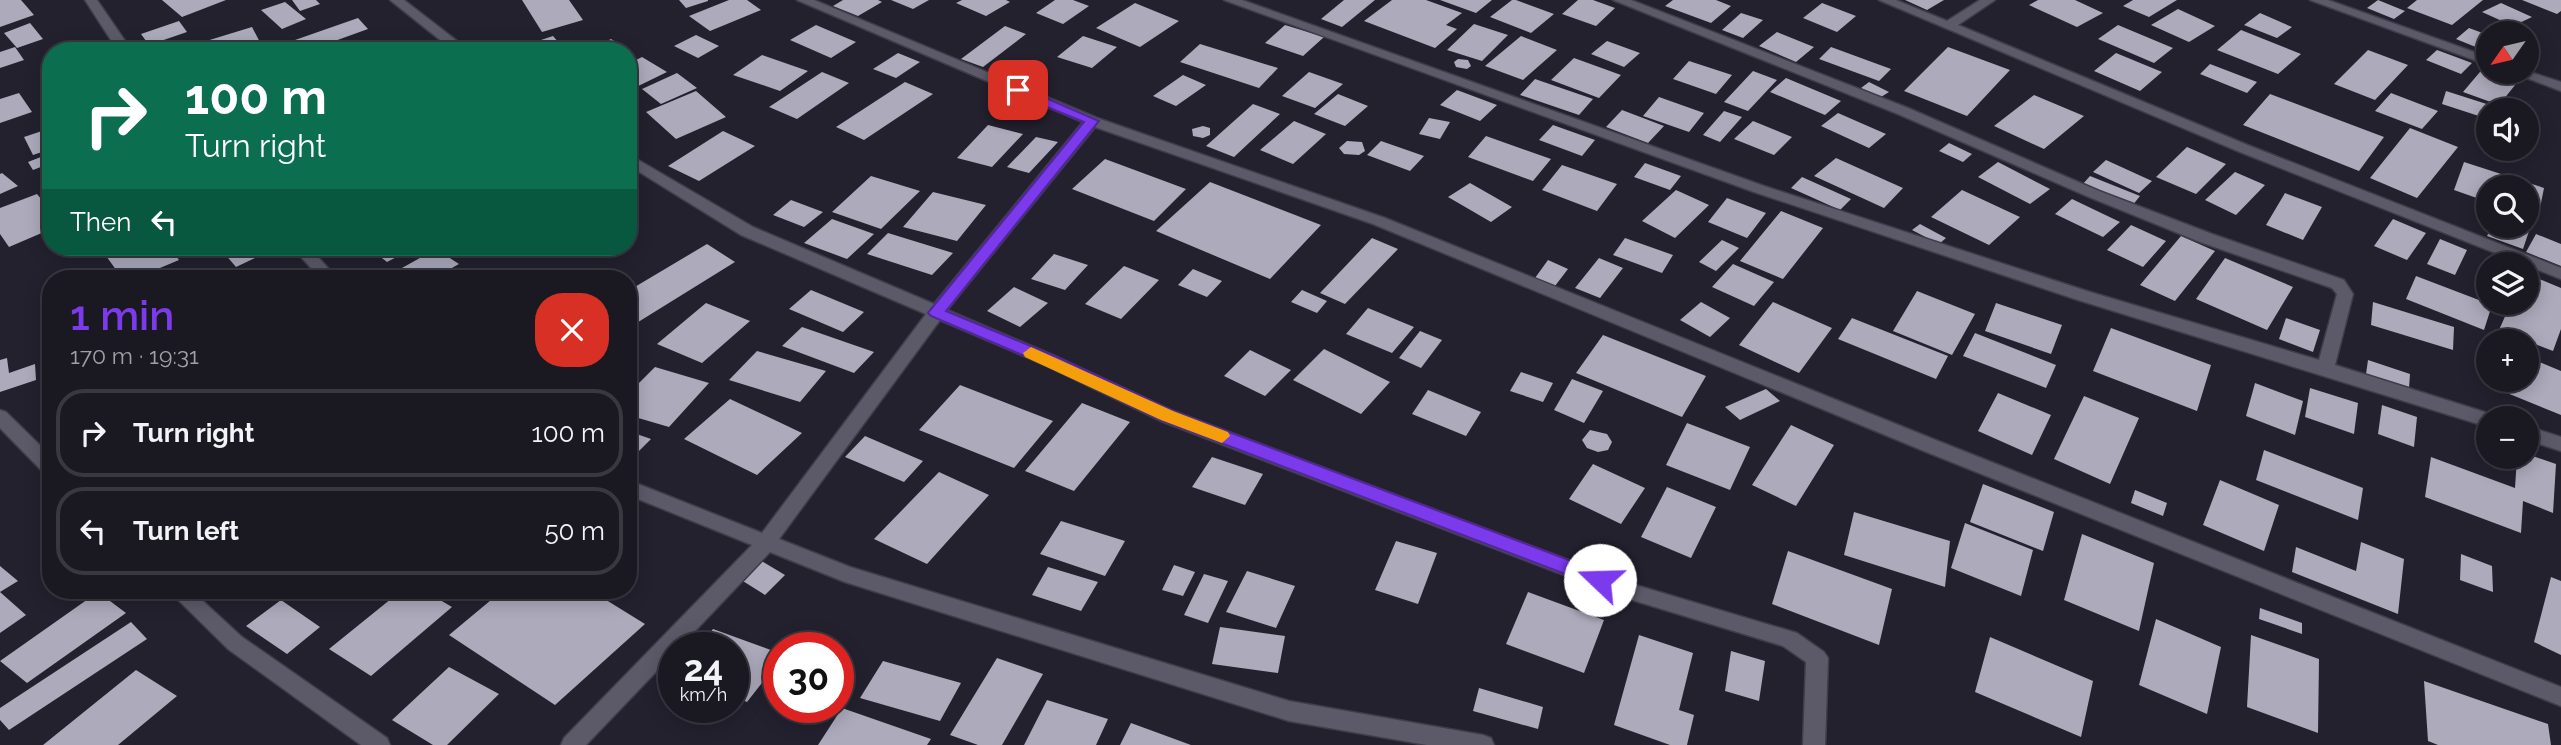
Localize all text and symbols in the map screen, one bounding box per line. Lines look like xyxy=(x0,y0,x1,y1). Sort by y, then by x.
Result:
north arrow xyxy=(2476,21,2539,84)
map controls xyxy=(2476,21,2539,469)
pin xyxy=(988,60,1048,120)
text: 100 m xyxy=(185,68,327,125)
icon: right xyxy=(70,70,161,161)
icon: arrive xyxy=(999,71,1037,109)
button: sound xyxy=(2476,98,2539,161)
text: Turn right xyxy=(185,127,326,164)
button: search xyxy=(2476,175,2539,238)
icon: left xyxy=(145,203,183,241)
text: Then xyxy=(70,207,131,237)
button: layers xyxy=(2476,252,2539,315)
text: 1 min xyxy=(70,291,174,340)
button: close xyxy=(535,293,609,367)
button: + xyxy=(2476,329,2539,392)
text: 170 m · 19:31 xyxy=(70,342,199,369)
button: − xyxy=(2476,406,2539,469)
icon: right xyxy=(74,414,112,452)
text: Turn right xyxy=(133,418,254,448)
text: 100 m xyxy=(532,418,605,448)
icon: left xyxy=(74,512,112,550)
text: Turn left xyxy=(133,516,239,546)
text: 50 m xyxy=(544,516,605,546)
position arrow xyxy=(1563,543,1637,617)
speed limit sign: 30 xyxy=(763,632,854,723)
text: 24 xyxy=(684,648,723,689)
text: km/h xyxy=(680,684,727,705)

